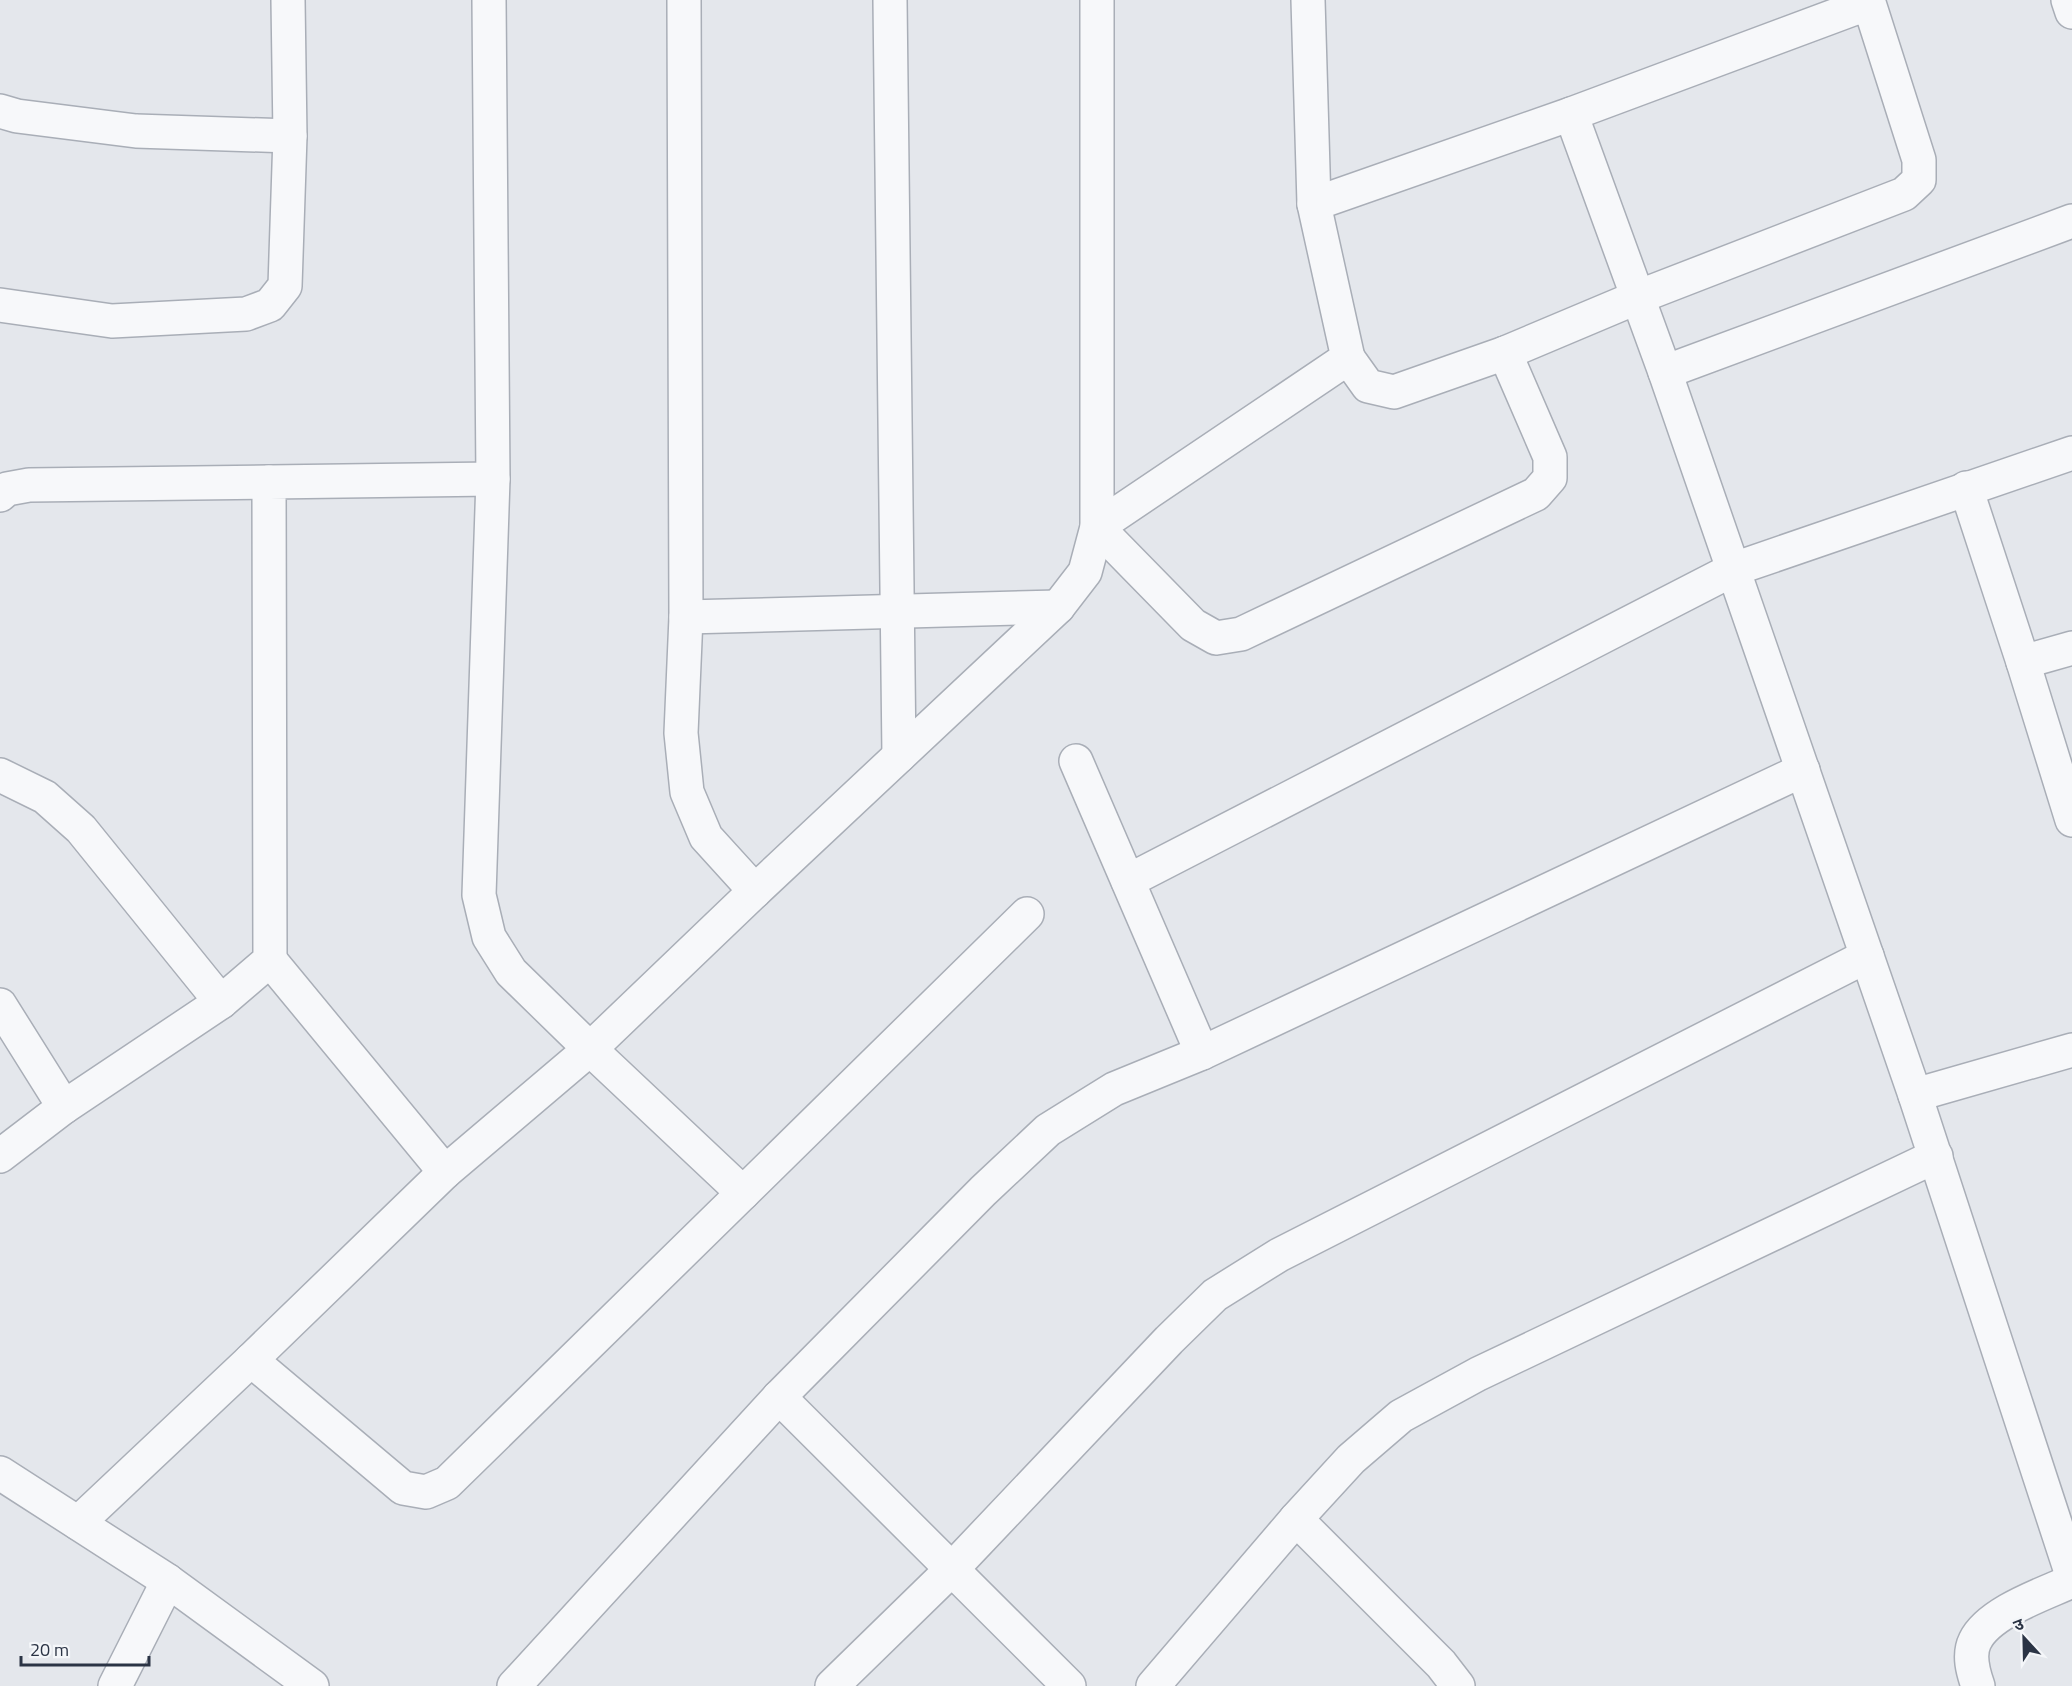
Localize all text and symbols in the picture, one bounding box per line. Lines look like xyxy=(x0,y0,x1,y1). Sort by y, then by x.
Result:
north arrow xyxy=(1994,1608,2054,1668)
text: उ xyxy=(2010,1611,2028,1637)
scale bar xyxy=(21,1629,148,1667)
text: 20 m xyxy=(30,1636,69,1663)

